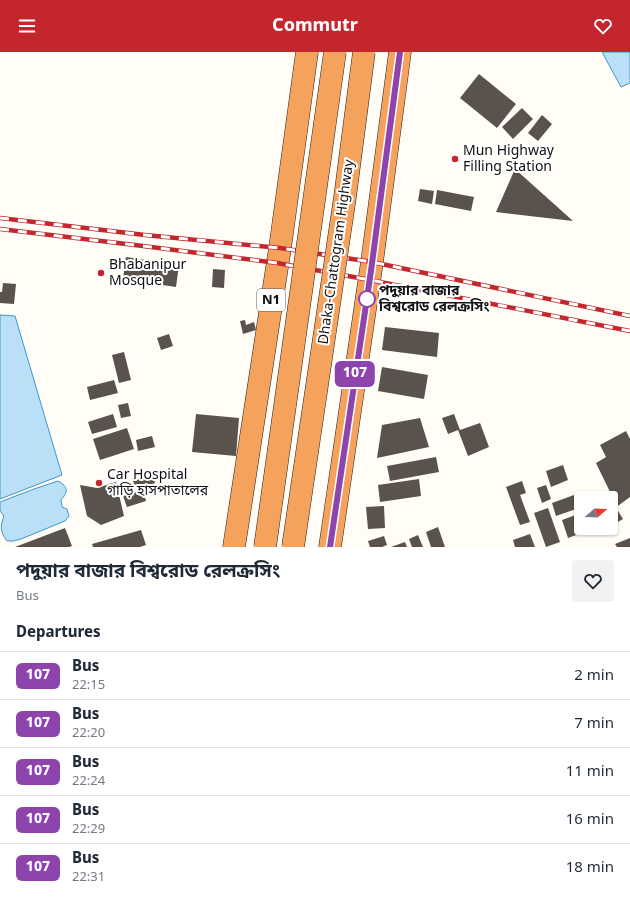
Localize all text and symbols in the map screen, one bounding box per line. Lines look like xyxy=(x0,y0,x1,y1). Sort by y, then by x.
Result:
text: Commutr xyxy=(272,14,358,38)
icon: menu xyxy=(16,15,38,37)
icon: heart xyxy=(592,15,614,37)
place label: Mun Highway Filling Station xyxy=(463,142,555,177)
marker: Mun Highway Filling Station xyxy=(450,154,460,164)
street label: Dhaka-Chattogram Highway xyxy=(315,158,360,346)
place label: Bhabanipur Mosque xyxy=(109,256,187,291)
marker: Bhabanipur Mosque xyxy=(96,268,106,278)
place label: পদুয়ার বাজার বিশ্বরোড রেলক্রসিং xyxy=(378,282,490,317)
road number: N1 xyxy=(257,289,285,311)
marker: পদুয়ার বাজার বিশ্বরোড রেলক্রসিং xyxy=(358,290,376,308)
line badge: 107 xyxy=(332,361,378,387)
text: 107 xyxy=(343,364,367,383)
place label: Car Hospital গাড়ি হাসপাতালের xyxy=(107,466,209,501)
marker: Car Hospital গাড়ি হাসপাতালের xyxy=(94,478,104,488)
north arrow xyxy=(574,491,618,535)
map controls xyxy=(574,491,618,535)
text: পদুয়ার বাজার বিশ্বরোড রেলক্রসিং xyxy=(16,560,280,585)
button: heart xyxy=(572,560,614,602)
text: Bus xyxy=(16,588,39,605)
text: Departures xyxy=(16,623,101,643)
text: Bus xyxy=(72,657,99,677)
text: 107 xyxy=(26,666,50,685)
text: 2 min xyxy=(574,666,614,686)
text: 22:15 xyxy=(72,677,105,694)
text: Bus xyxy=(72,705,99,725)
text: 107 xyxy=(26,714,50,733)
text: 7 min xyxy=(574,714,614,734)
text: 22:20 xyxy=(72,725,105,742)
text: Bus xyxy=(72,753,99,773)
text: 107 xyxy=(26,762,50,781)
text: 11 min xyxy=(566,762,614,782)
text: 22:24 xyxy=(72,773,105,790)
text: Bus xyxy=(72,801,99,821)
text: 107 xyxy=(26,810,50,829)
text: 16 min xyxy=(566,810,614,830)
text: 22:29 xyxy=(72,821,105,838)
text: Bus xyxy=(72,849,99,869)
text: 107 xyxy=(26,858,50,877)
text: 18 min xyxy=(566,858,614,878)
text: 22:31 xyxy=(72,869,105,886)

